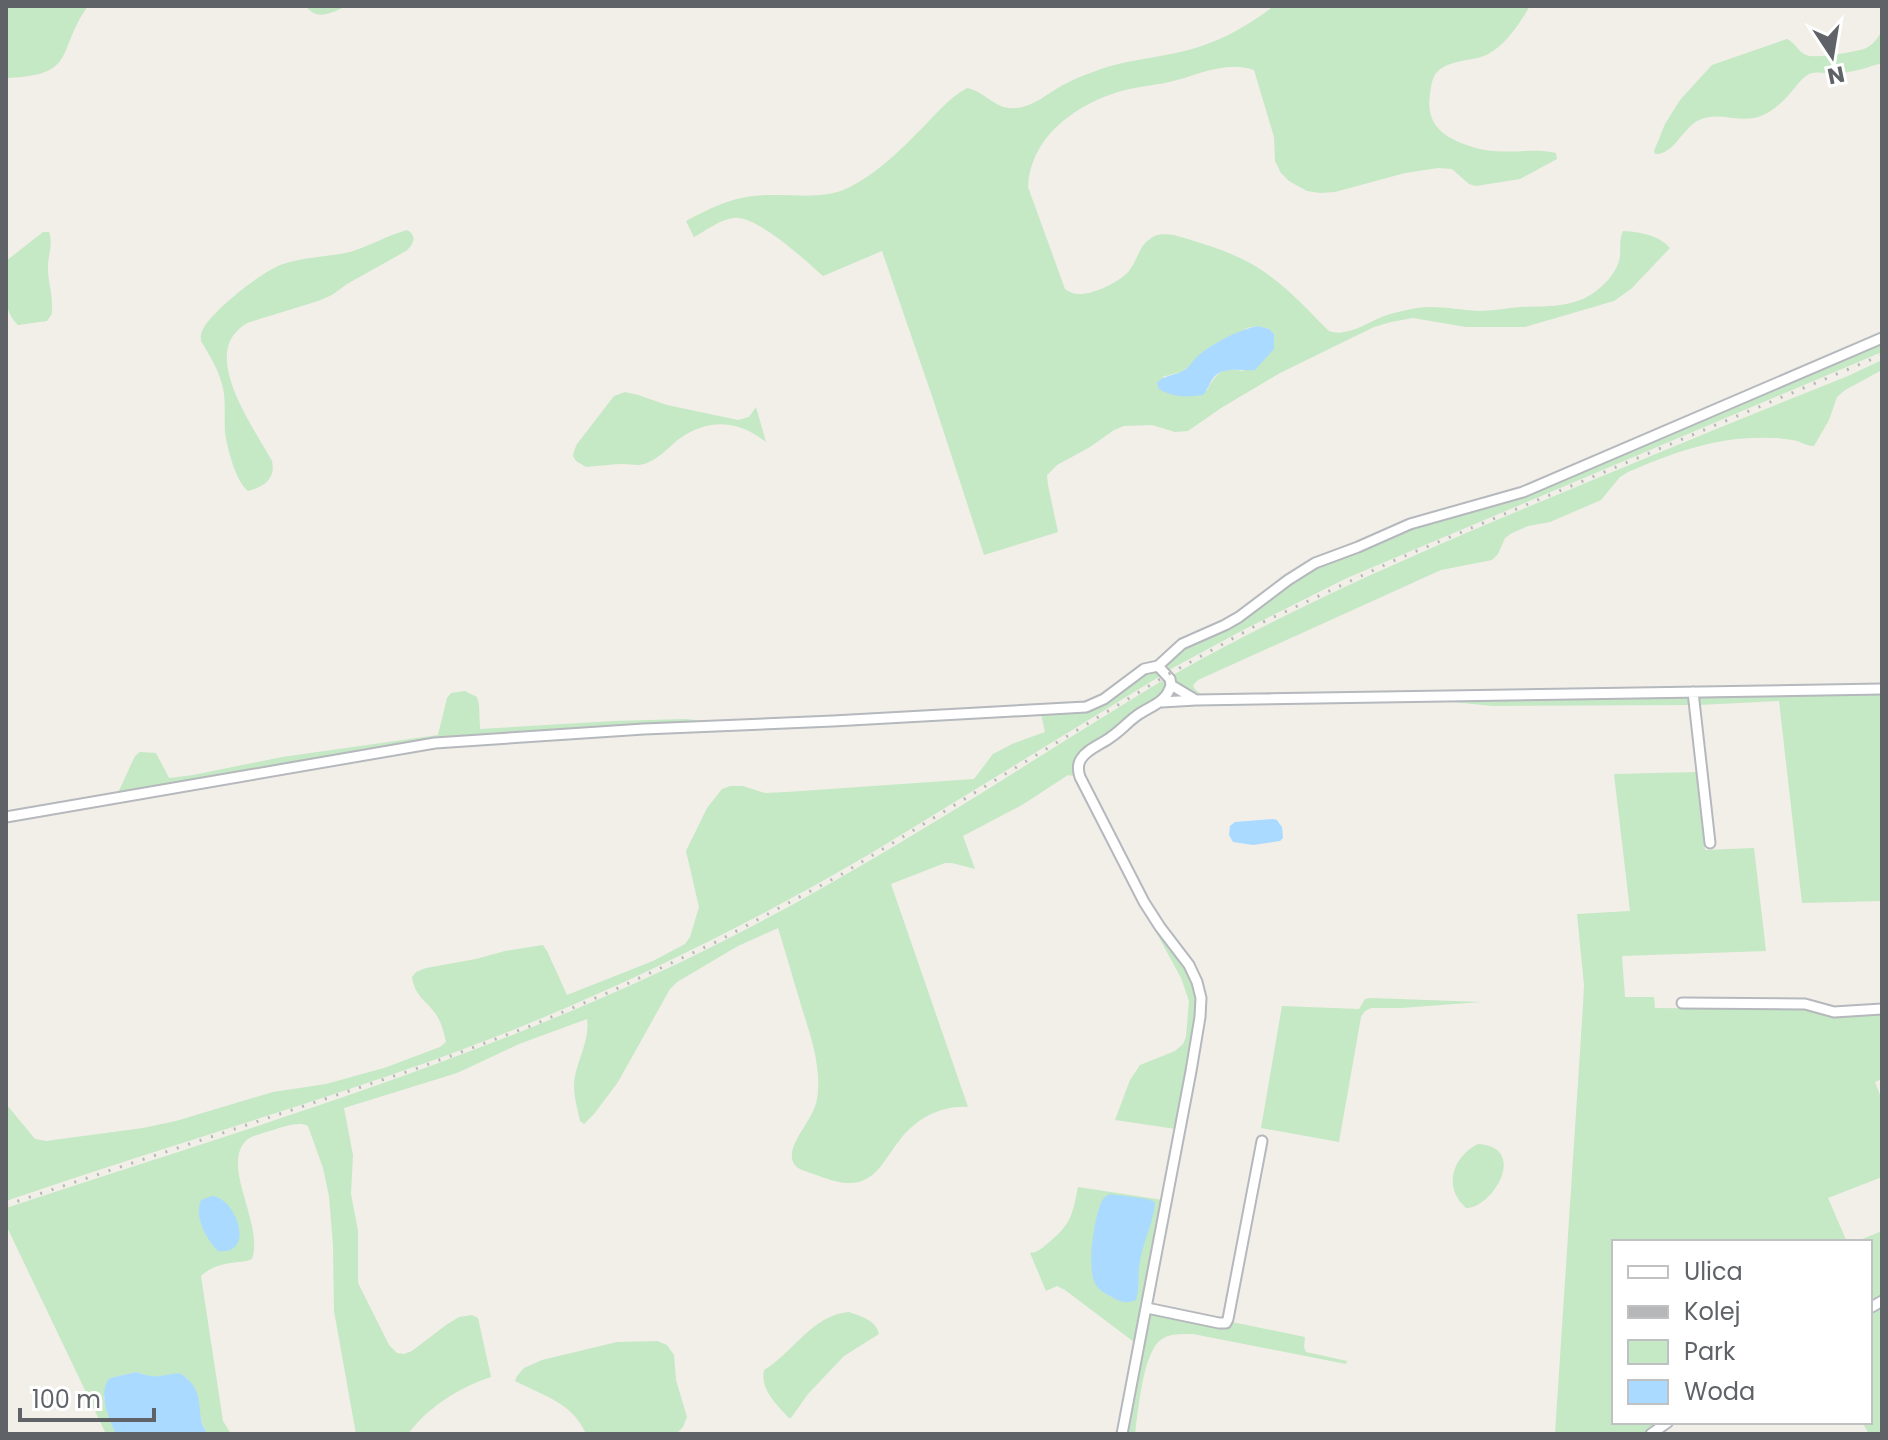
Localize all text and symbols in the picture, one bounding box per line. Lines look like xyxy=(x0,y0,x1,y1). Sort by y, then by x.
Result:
north arrow xyxy=(1792,16,1872,96)
text: N xyxy=(1825,58,1847,92)
legend xyxy=(1612,1240,1872,1424)
text: Ulica xyxy=(1684,1255,1743,1288)
text: Kolej xyxy=(1684,1295,1740,1328)
text: Park xyxy=(1684,1335,1736,1368)
scale bar xyxy=(20,1372,154,1422)
text: Woda xyxy=(1684,1375,1755,1408)
text: 100 m xyxy=(32,1383,101,1416)

